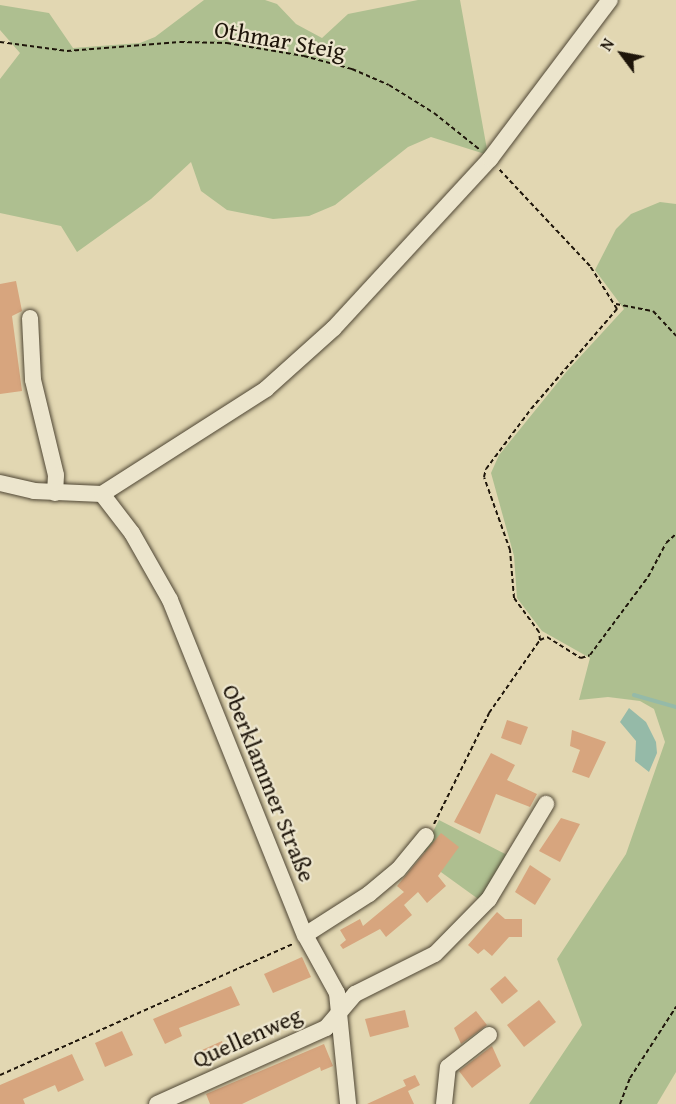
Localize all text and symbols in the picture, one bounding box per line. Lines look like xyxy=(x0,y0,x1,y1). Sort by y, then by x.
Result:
street label: Othmar Steig xyxy=(212,14,348,66)
north arrow xyxy=(592,24,652,84)
text: N xyxy=(594,34,620,55)
street label: Oberklammer Straße xyxy=(216,680,322,886)
street label: Quellenweg xyxy=(188,1000,306,1074)

